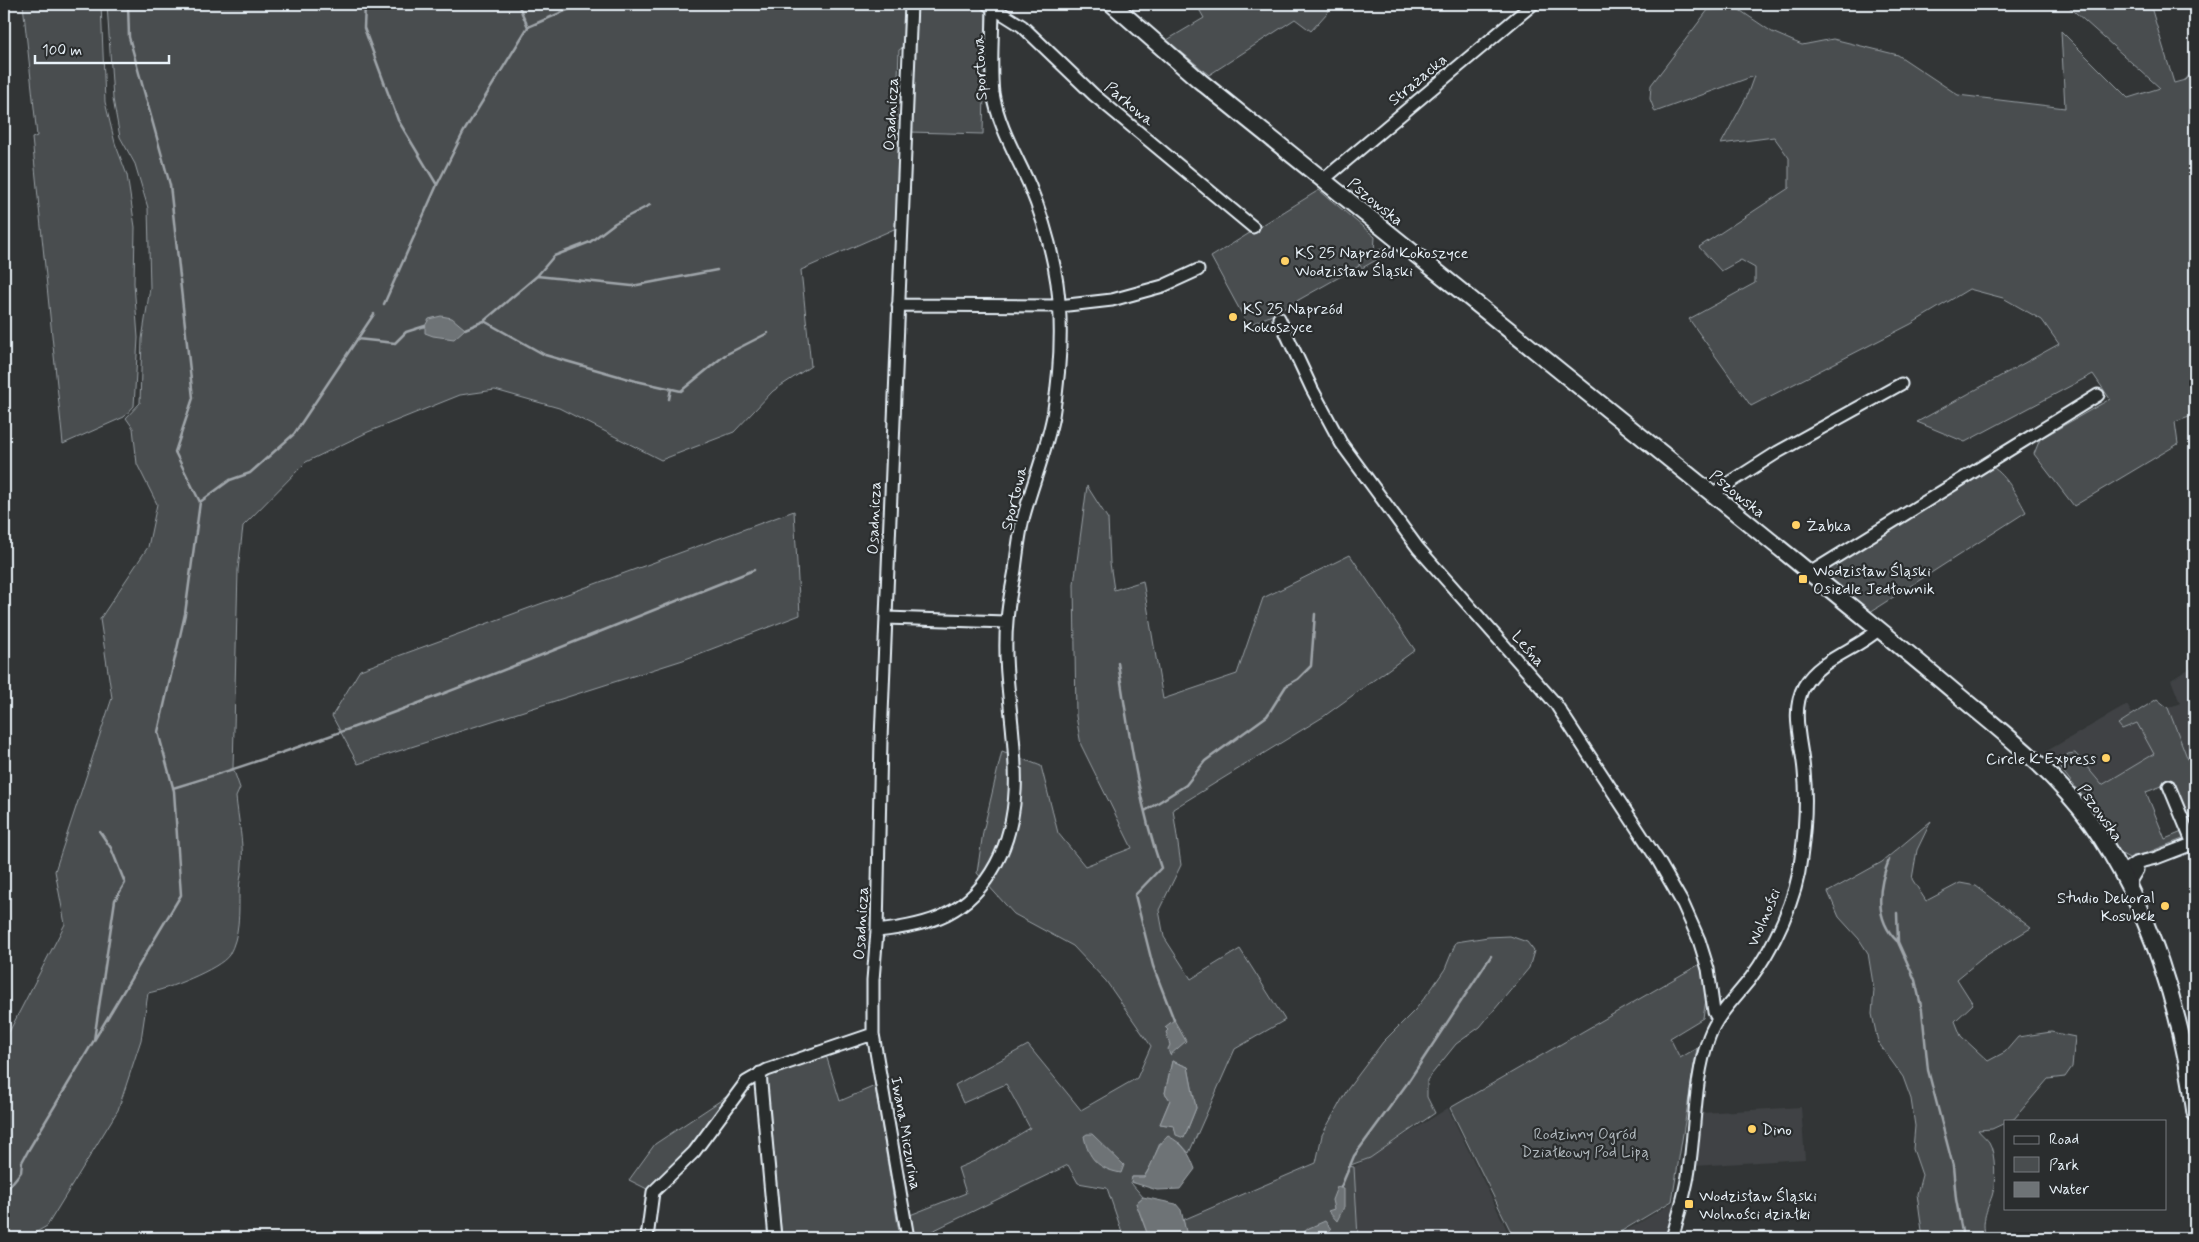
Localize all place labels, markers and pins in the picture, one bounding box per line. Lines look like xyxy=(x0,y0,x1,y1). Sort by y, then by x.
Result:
place label: KS 25 Naprzód Kokoszyce Wodzisław Śląski xyxy=(1295,243,1468,282)
marker: KS 25 Naprzód Kokoszyce Wodzisław Śląski xyxy=(1279,255,1291,267)
place label: KS 25 Naprzód Kokoszyce xyxy=(1243,299,1343,338)
marker: KS 25 Naprzód Kokoszyce xyxy=(1227,311,1239,323)
place label: Żabka xyxy=(1806,516,1851,537)
marker: Żabka xyxy=(1790,519,1802,531)
place label: Wodzisław Śląski Osiedle Jedłownik xyxy=(1813,561,1935,600)
marker: Wodzisław Śląski Osiedle Jedłownik xyxy=(1797,573,1809,585)
place label: Circle K Express xyxy=(1986,749,2096,770)
marker: Circle K Express xyxy=(2100,752,2112,764)
place label: Studio Dekoral Kosubek xyxy=(2057,888,2155,927)
marker: Studio Dekoral Kosubek xyxy=(2159,900,2171,912)
place label: Dino xyxy=(1762,1120,1792,1141)
marker: Dino xyxy=(1746,1123,1758,1135)
place label: Wodzisław Śląski Wolności działki xyxy=(1699,1186,1817,1225)
marker: Wodzisław Śląski Wolności działki xyxy=(1683,1198,1695,1210)

